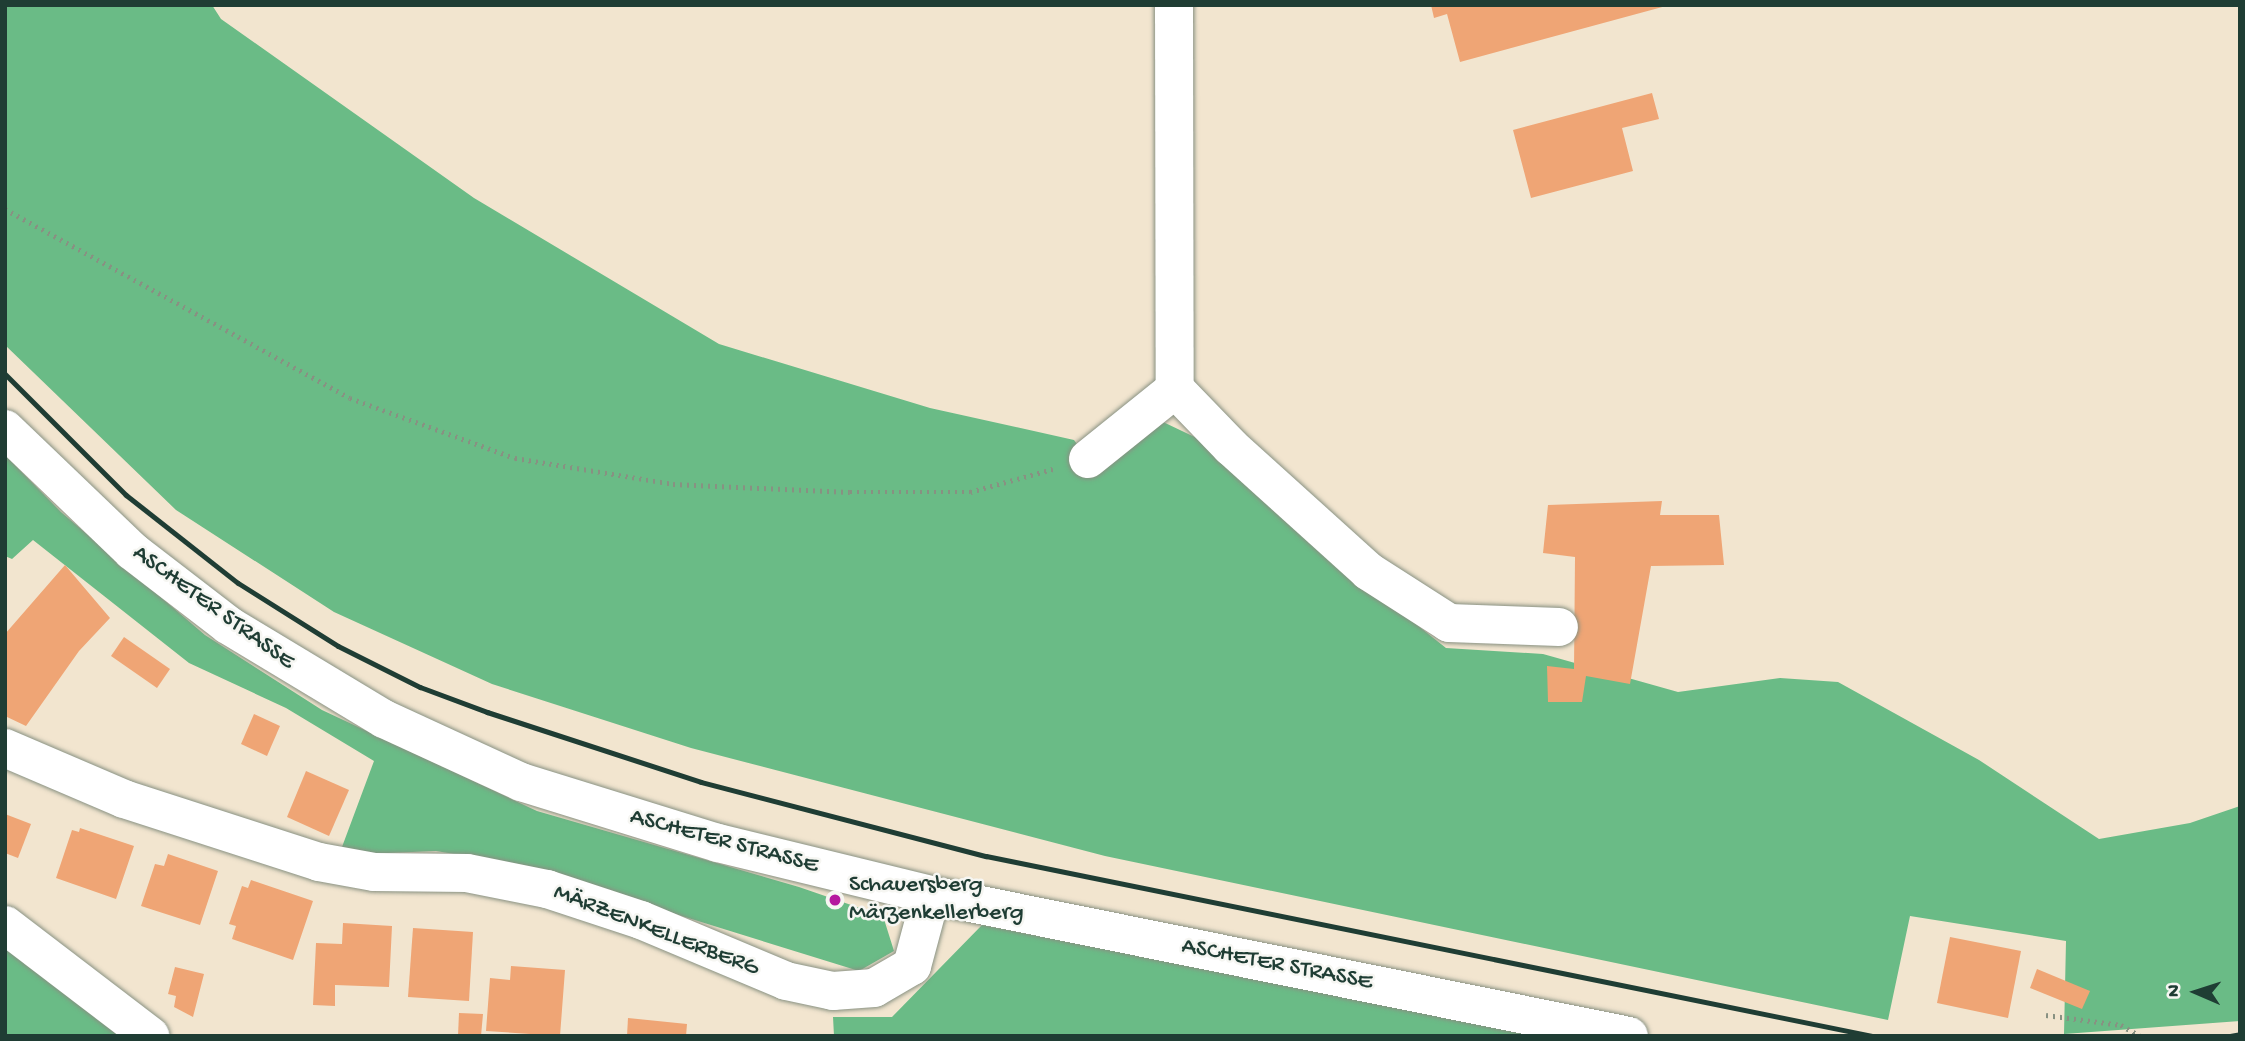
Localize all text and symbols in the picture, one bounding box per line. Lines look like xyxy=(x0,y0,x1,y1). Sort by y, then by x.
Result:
street label: ASCHETER STRASSE xyxy=(126,539,300,677)
street label: ASCHETER STRASSE xyxy=(627,803,821,881)
place label: Schauersberg Märzenkellerberg xyxy=(849,872,1024,928)
street label: MÄRZENKELLERBERG xyxy=(549,879,763,983)
marker: Schauersberg Märzenkellerberg xyxy=(827,892,843,908)
street label: ASCHETER STRASSE xyxy=(1179,932,1375,998)
north arrow xyxy=(2161,957,2231,1027)
text: N xyxy=(2163,984,2186,998)

